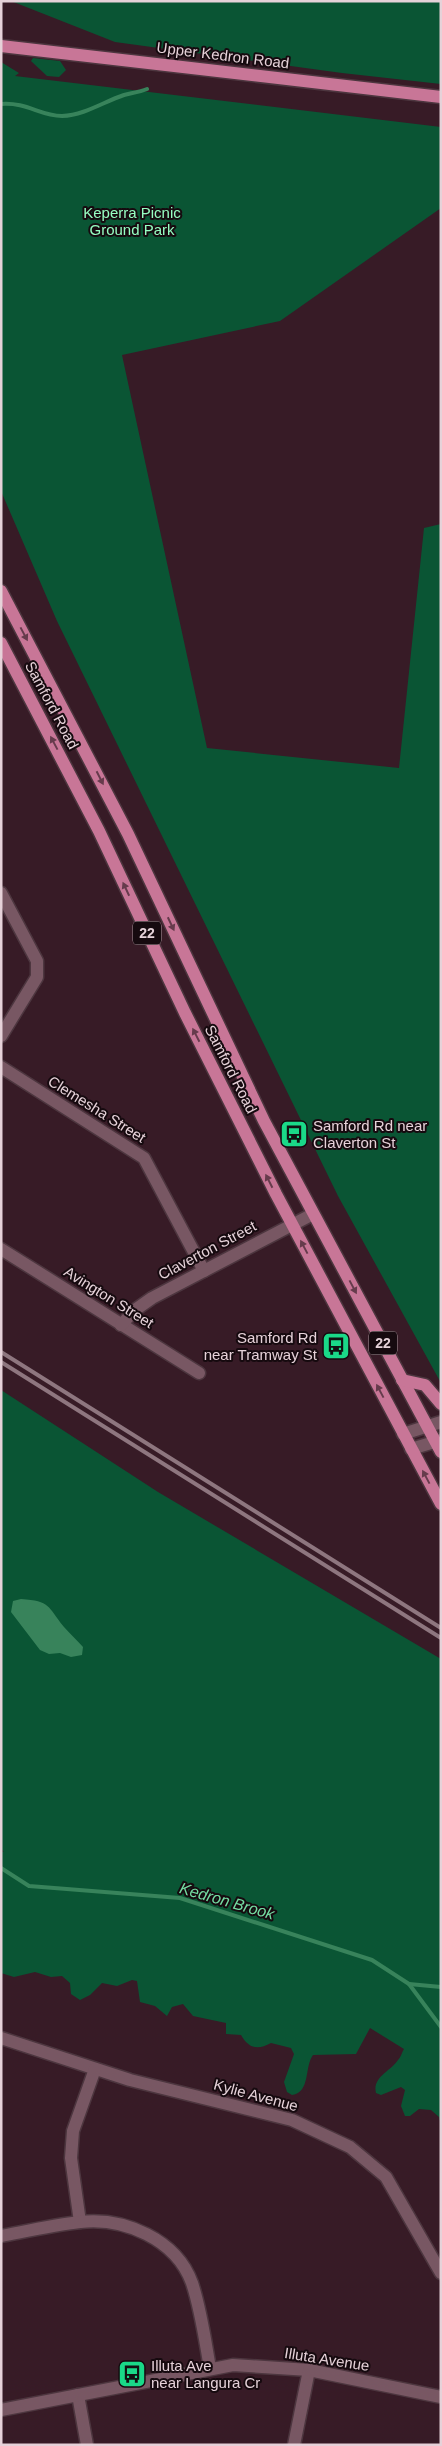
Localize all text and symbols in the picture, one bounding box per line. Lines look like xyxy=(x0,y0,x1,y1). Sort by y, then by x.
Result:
street label: Upper Kedron Road xyxy=(156,38,290,72)
park label: Keperra Picnic Ground Park xyxy=(83,204,181,238)
one-way arrow xyxy=(20,627,28,642)
street label: Samford Road xyxy=(22,658,82,752)
one-way arrow xyxy=(50,736,58,751)
one-way arrow xyxy=(96,771,104,785)
one-way arrow xyxy=(122,882,130,896)
one-way arrow xyxy=(167,917,175,931)
road number: 22 xyxy=(133,921,161,944)
street label: Samford Road xyxy=(201,1022,261,1116)
one-way arrow xyxy=(192,1028,200,1043)
street label: Clemesha Street xyxy=(45,1072,150,1146)
place label: Samford Rd near Claverton St xyxy=(313,1117,427,1151)
bus stop icon: Samford Rd near Claverton St xyxy=(279,1119,309,1149)
one-way arrow xyxy=(265,1174,273,1188)
street label: Claverton Street xyxy=(155,1217,260,1283)
one-way arrow xyxy=(300,1240,308,1255)
street label: Avington Street xyxy=(61,1263,158,1332)
one-way arrow xyxy=(348,1281,357,1294)
place label: Samford Rd near Tramway St xyxy=(204,1329,318,1363)
bus stop icon: Samford Rd near Tramway St xyxy=(321,1331,351,1361)
road number: 22 xyxy=(369,1332,397,1355)
one-way arrow xyxy=(376,1383,384,1398)
one-way arrow xyxy=(422,1470,430,1484)
water label: Kedron Brook xyxy=(178,1879,277,1923)
street label: Kylie Avenue xyxy=(212,2076,300,2114)
street label: Illuta Avenue xyxy=(283,2344,371,2374)
place label: Illuta Ave near Langura Cr xyxy=(151,2357,260,2391)
bus stop icon: Illuta Ave near Langura Cr xyxy=(117,2359,147,2389)

